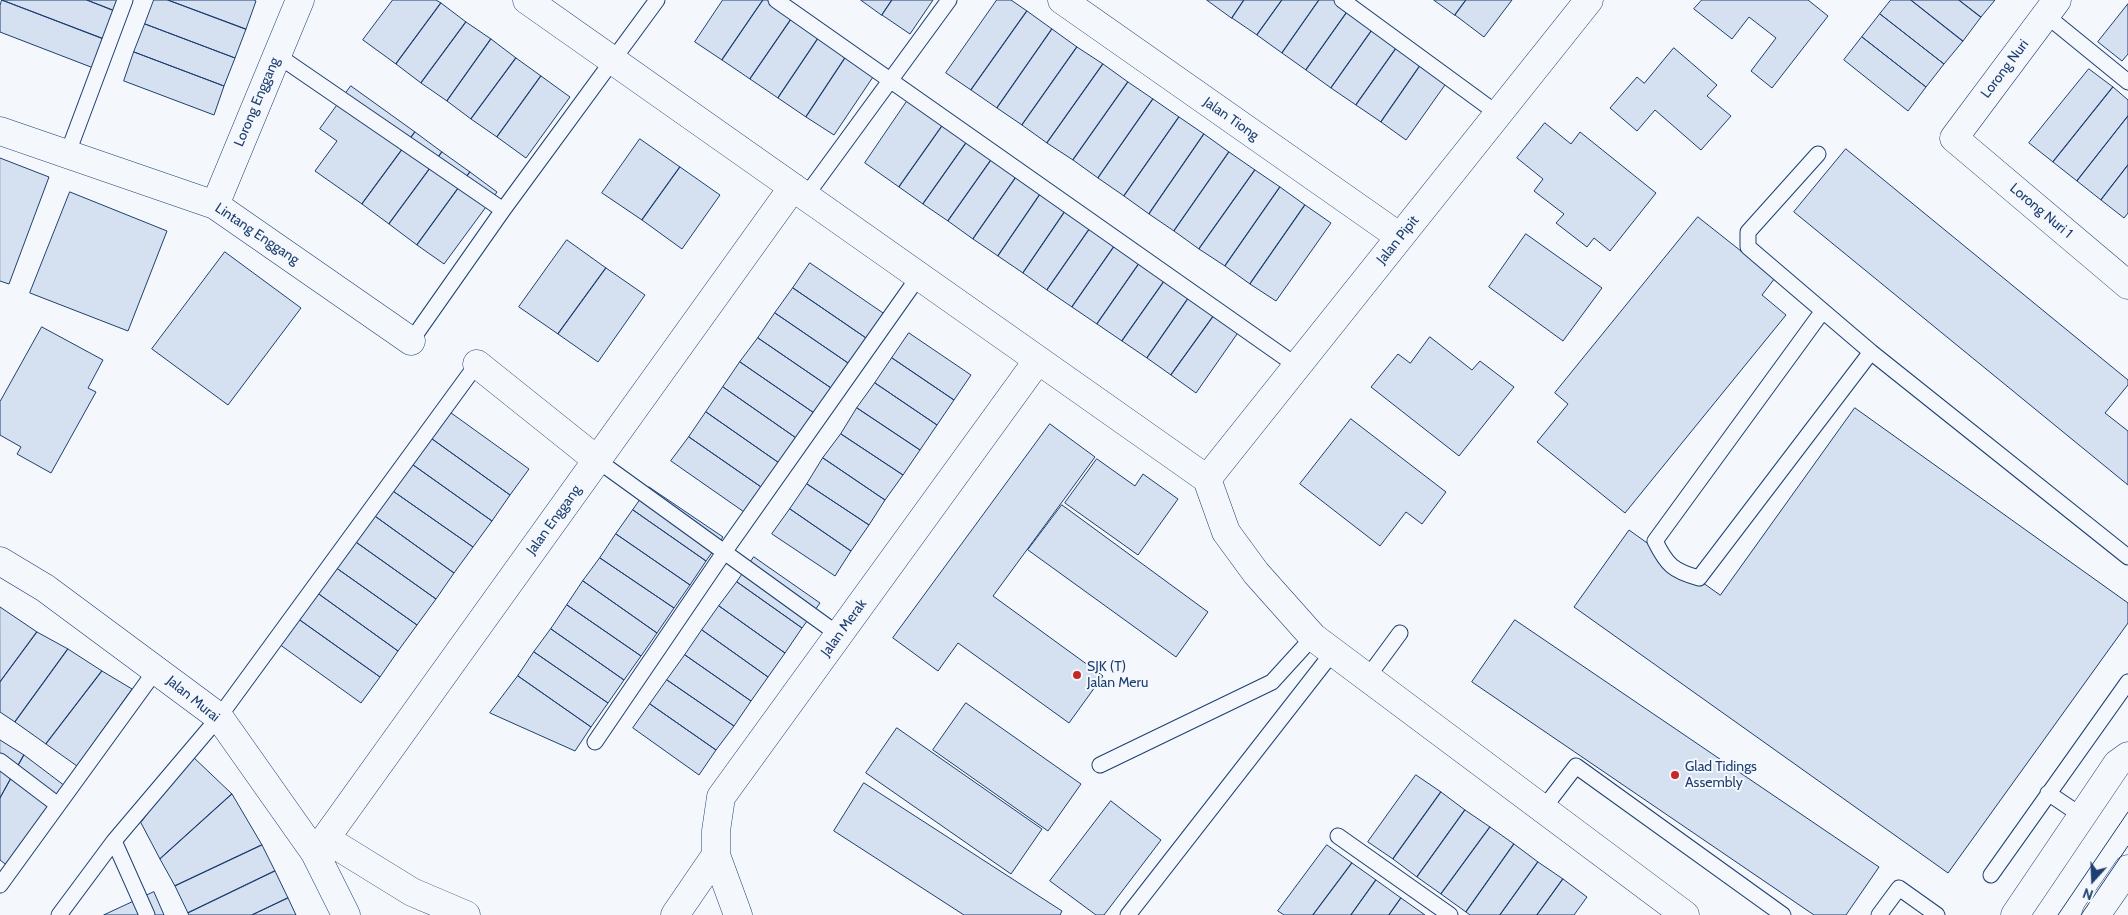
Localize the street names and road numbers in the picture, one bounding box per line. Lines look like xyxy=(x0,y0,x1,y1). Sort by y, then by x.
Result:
street label: Lorong Nuri xyxy=(1978,36,2032,102)
street label: Lorong Enggang xyxy=(231,55,283,149)
street label: Jalan Tiong xyxy=(1200,94,1262,144)
street label: Lorong Nuri 1 xyxy=(2006,180,2076,242)
street label: Lintang Enggang xyxy=(212,200,302,268)
street label: Jalan Pipit xyxy=(1373,212,1423,268)
street label: Jalan Enggang xyxy=(523,482,585,558)
street label: Jalan Merak xyxy=(818,596,870,660)
street label: Jalan Murai xyxy=(163,672,223,726)

